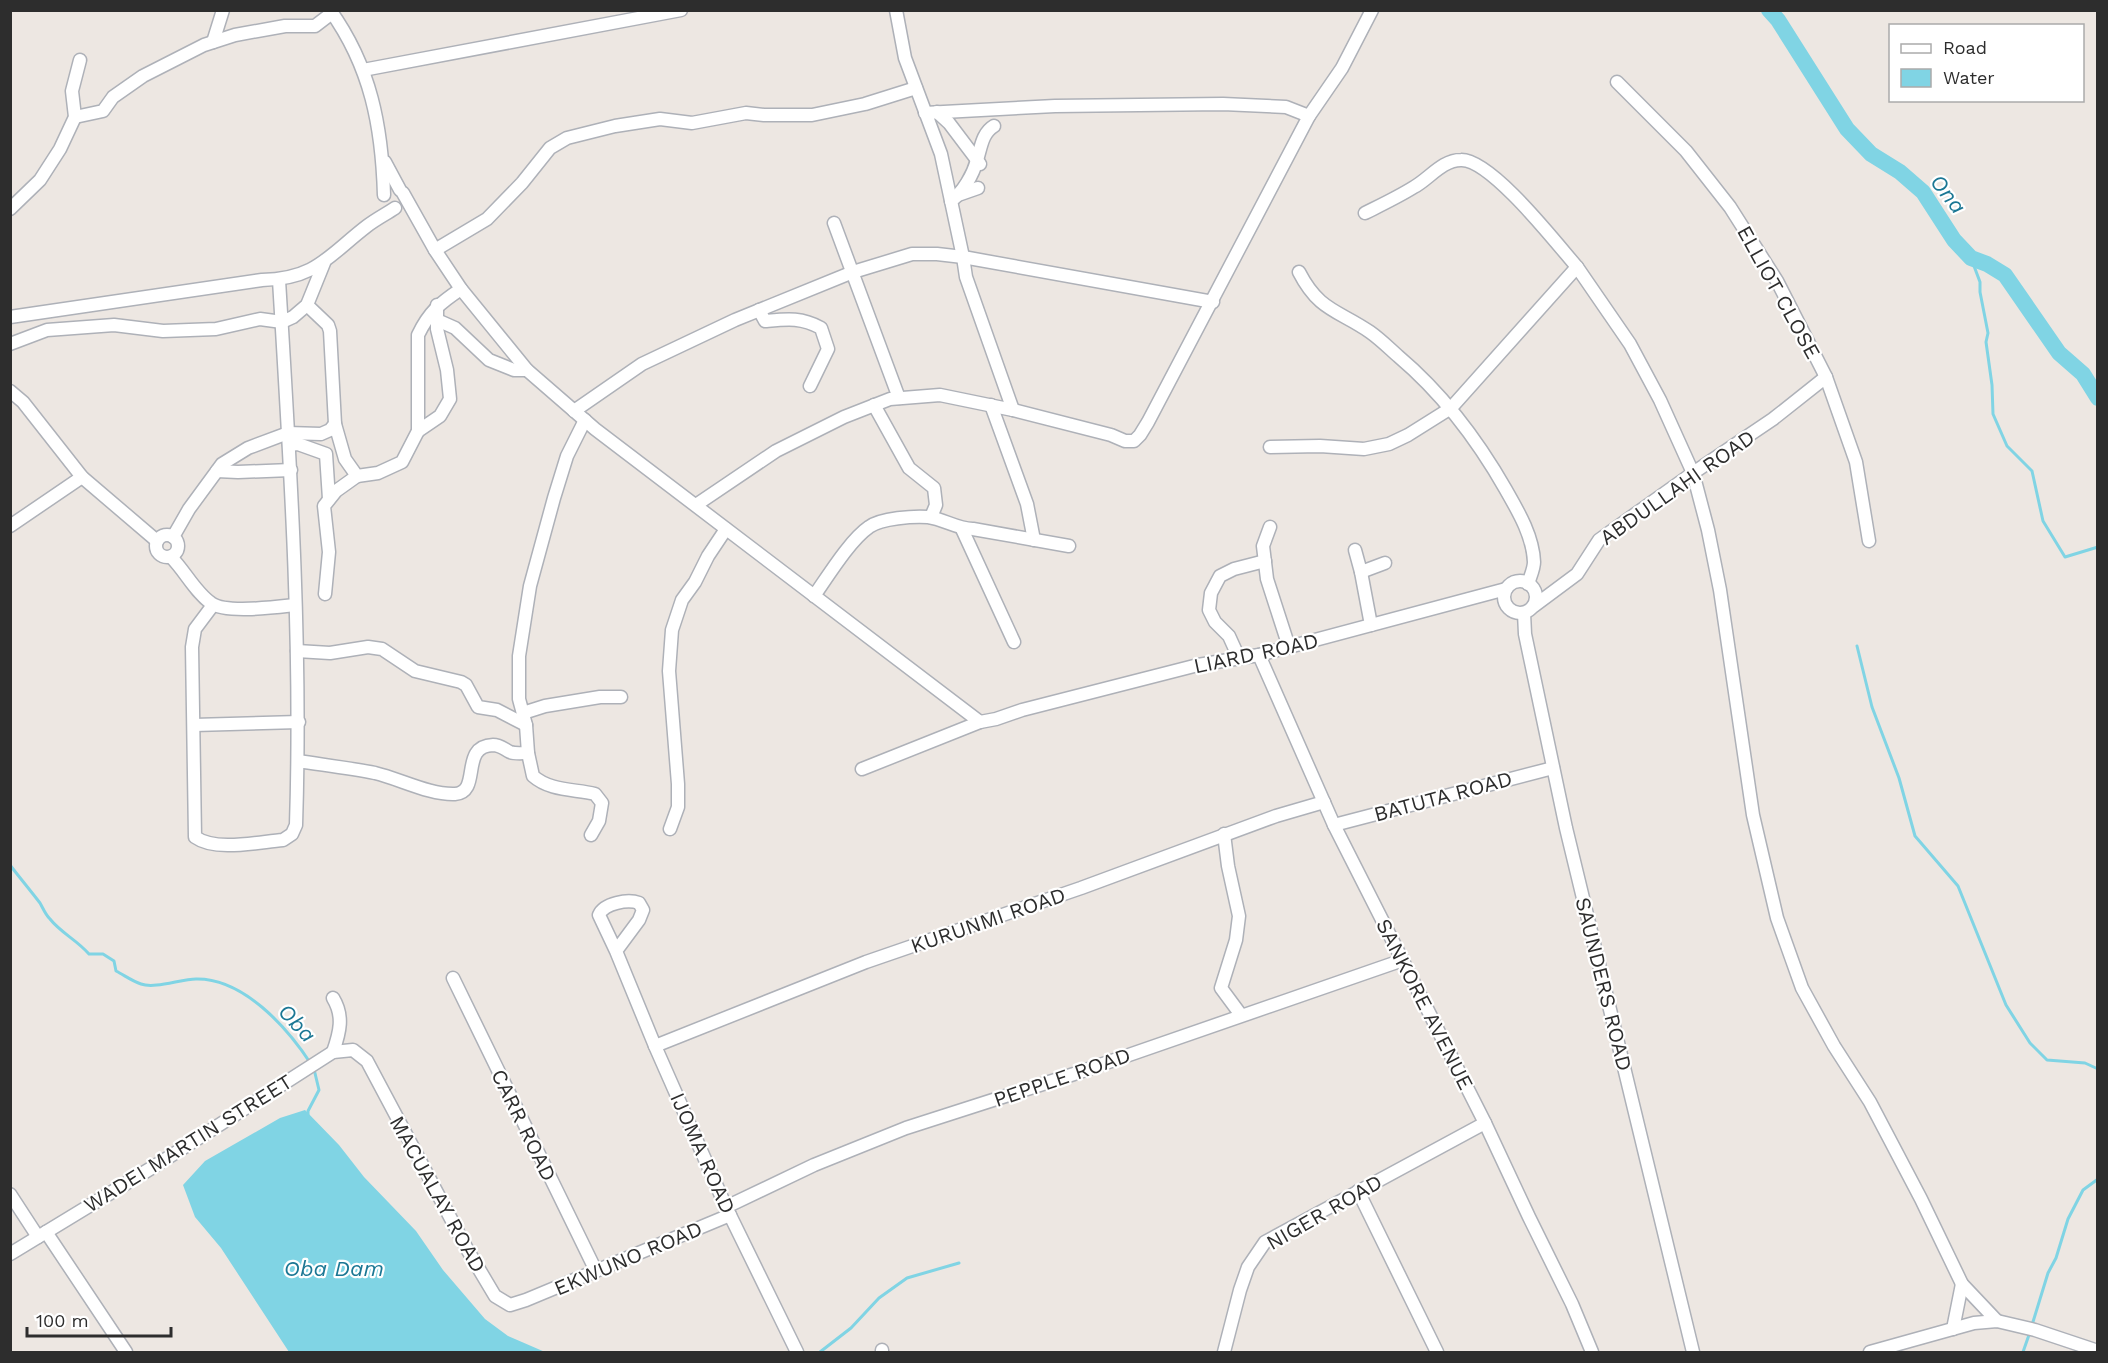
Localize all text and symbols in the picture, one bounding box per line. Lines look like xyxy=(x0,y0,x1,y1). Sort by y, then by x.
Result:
legend xyxy=(1889,24,2084,102)
text: Road xyxy=(1943,37,1987,58)
text: Water xyxy=(1943,67,1995,88)
water label: Ona xyxy=(1925,169,1971,219)
street label: ELLIOT CLOSE xyxy=(1732,221,1826,363)
street label: ABDULLAHI ROAD xyxy=(1595,424,1759,550)
street label: LIARD ROAD xyxy=(1191,628,1321,678)
street label: BATUTA ROAD xyxy=(1371,766,1515,826)
street label: KURUNMI ROAD xyxy=(907,882,1069,958)
street label: SAUNDERS ROAD xyxy=(1570,895,1638,1073)
street label: SANKORE AVENUE xyxy=(1371,914,1479,1094)
water label: Oba xyxy=(273,999,321,1047)
street label: PEPPLE ROAD xyxy=(990,1042,1134,1112)
street label: CARR ROAD xyxy=(486,1065,562,1185)
street label: WADEI MARTIN STREET xyxy=(79,1068,297,1217)
street label: IJOMA ROAD xyxy=(665,1089,741,1217)
street label: MACUALAY ROAD xyxy=(385,1111,491,1277)
street label: NIGER ROAD xyxy=(1262,1169,1386,1255)
street label: EKWUNO ROAD xyxy=(550,1216,706,1300)
water label: Oba Dam xyxy=(284,1256,384,1281)
scale bar xyxy=(27,1300,171,1338)
text: 100 m xyxy=(36,1310,89,1331)

